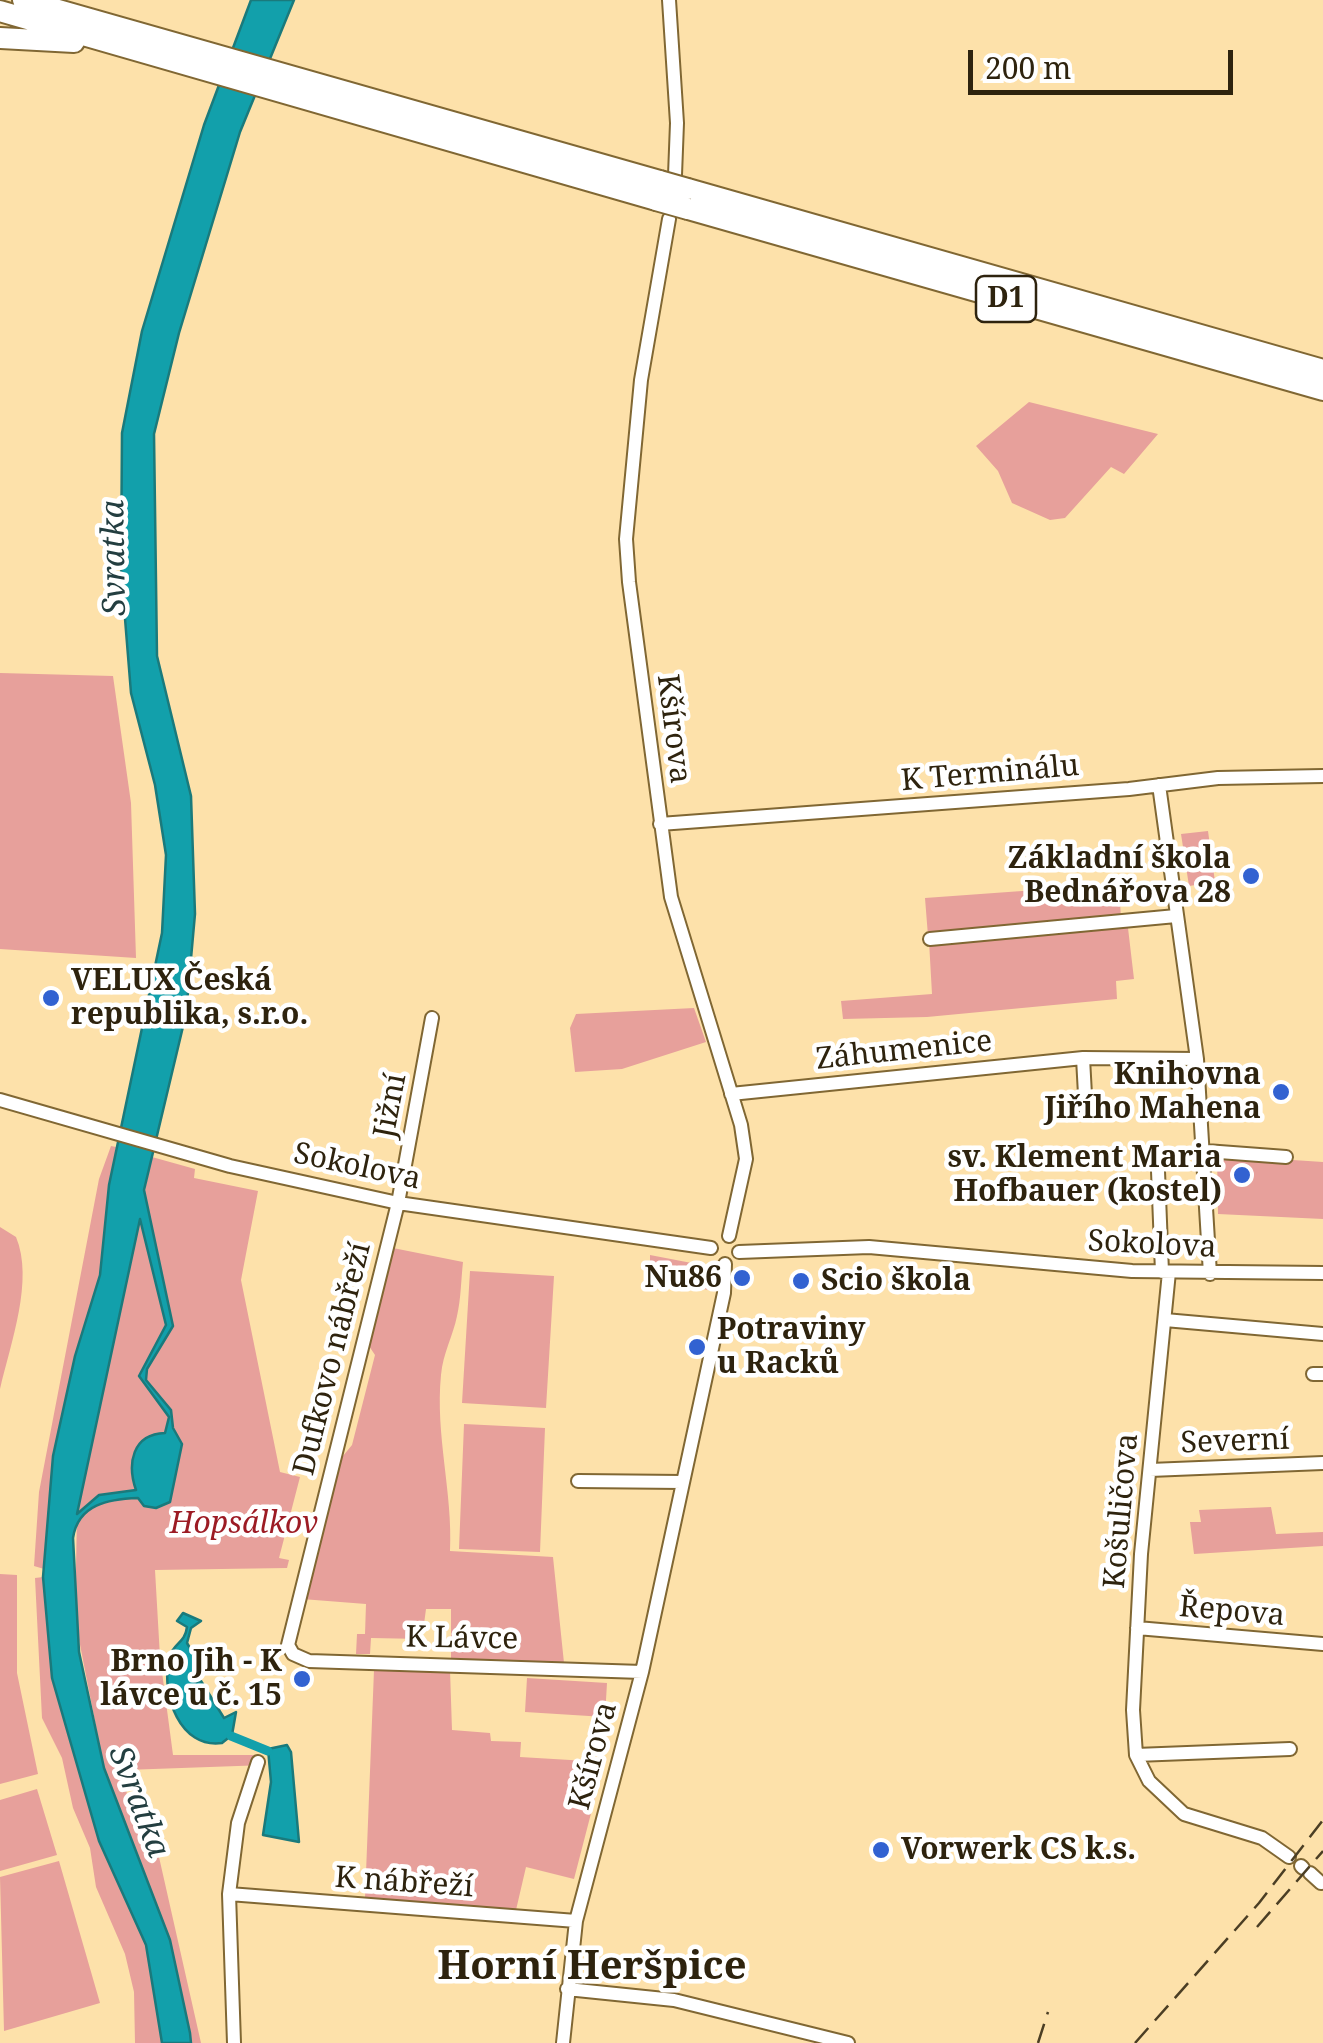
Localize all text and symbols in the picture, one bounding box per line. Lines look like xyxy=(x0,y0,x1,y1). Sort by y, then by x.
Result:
scale bar xyxy=(973,30,1238,92)
text: 200 m xyxy=(985,47,1071,88)
road number: D1 xyxy=(976,276,1036,322)
water label: Svratka xyxy=(95,500,135,616)
street label: Kšírova xyxy=(648,672,698,786)
street label: K Terminálu xyxy=(900,748,1080,800)
place label: Základní škola Bednářova 28 xyxy=(1008,841,1231,912)
marker: Základní škola Bednářova 28 xyxy=(1240,865,1262,887)
place label: VELUX Česká republika, s.r.o. xyxy=(71,963,308,1034)
marker: VELUX Česká republika, s.r.o. xyxy=(40,987,62,1009)
street label: Záhumenice xyxy=(814,1024,994,1078)
place label: Knihovna Jiřího Mahena xyxy=(1044,1057,1261,1128)
street label: Jižní xyxy=(367,1071,415,1141)
marker: Knihovna Jiřího Mahena xyxy=(1270,1081,1292,1103)
street label: Sokolova xyxy=(290,1136,424,1198)
place label: sv. Klement Maria Hofbauer (kostel) xyxy=(948,1140,1222,1210)
marker: sv. Klement Maria Hofbauer (kostel) xyxy=(1231,1164,1253,1186)
street label: Sokolova xyxy=(1087,1224,1217,1266)
street label: Dufkovo nábřeží xyxy=(287,1239,379,1479)
place label: Nu86 xyxy=(644,1260,722,1296)
place label: Scio škola xyxy=(821,1263,971,1299)
marker: Nu86 xyxy=(731,1267,753,1289)
marker: Scio škola xyxy=(790,1270,812,1292)
place label: Potraviny u Racků xyxy=(717,1312,865,1382)
marker: Potraviny u Racků xyxy=(686,1336,708,1358)
street label: Severní xyxy=(1180,1422,1290,1462)
street label: Košuličova xyxy=(1097,1432,1147,1590)
park label: Hopsálkov xyxy=(170,1506,318,1542)
street label: Řepova xyxy=(1178,1589,1286,1635)
street label: K Lávce xyxy=(405,1620,519,1658)
place label: Brno Jih - K lávce u č. 15 xyxy=(100,1644,282,1714)
marker: Brno Jih - K lávce u č. 15 xyxy=(291,1668,313,1690)
street label: Kšírova xyxy=(562,1698,626,1814)
water label: Svratka xyxy=(99,1741,177,1863)
place label: Vorwerk CS k.s. xyxy=(901,1832,1136,1868)
marker: Vorwerk CS k.s. xyxy=(870,1839,892,1861)
street label: K nábřeží xyxy=(334,1860,474,1906)
district label: Horní Heršpice xyxy=(437,1944,747,1992)

